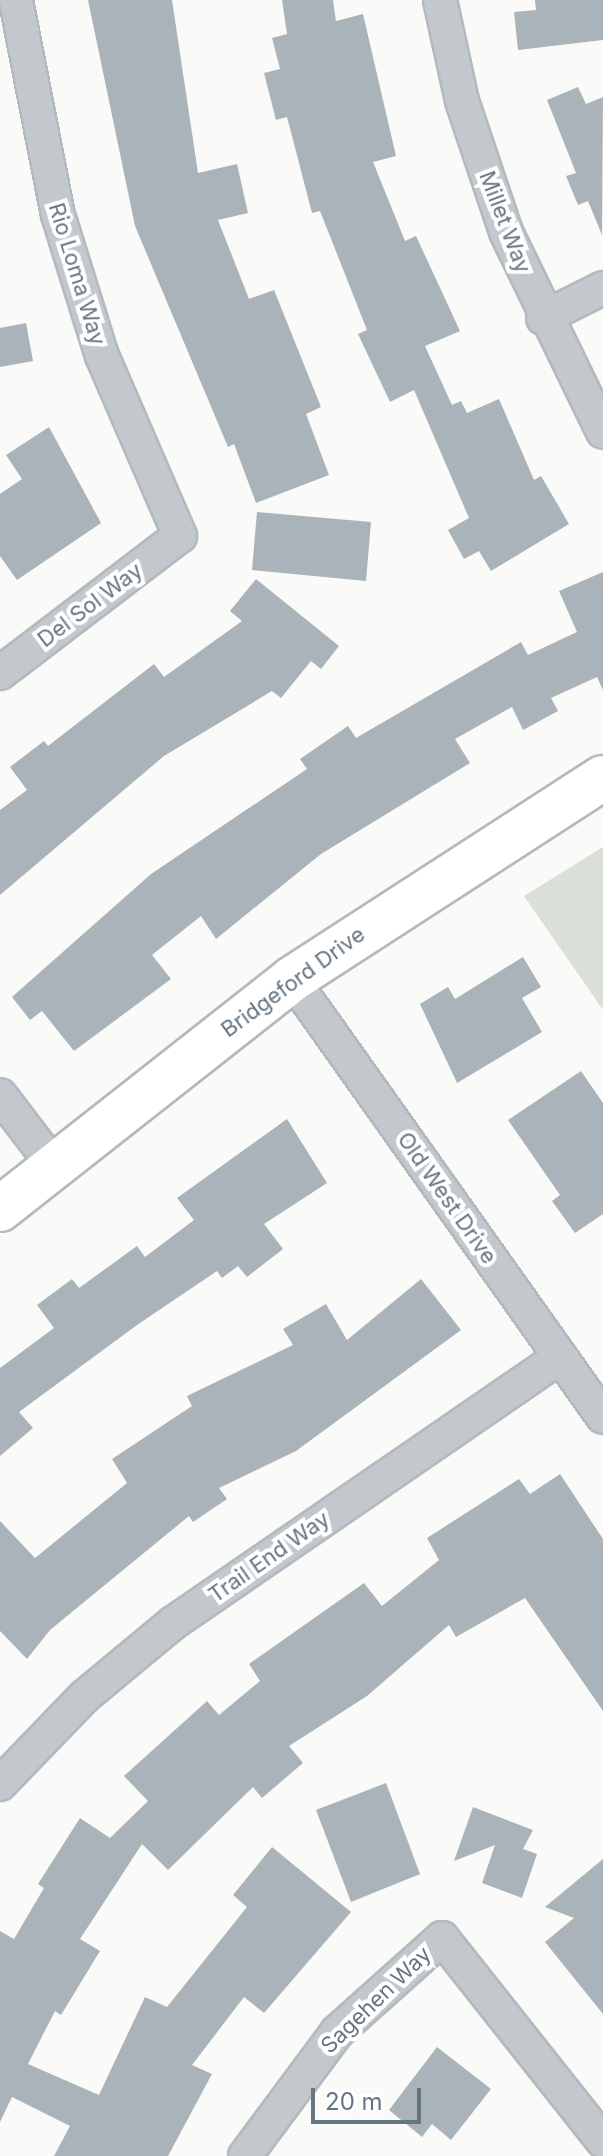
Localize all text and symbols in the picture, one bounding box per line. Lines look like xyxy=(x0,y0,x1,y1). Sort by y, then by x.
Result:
street label: Millet Way xyxy=(473,167,537,277)
street label: Rio Loma Way xyxy=(43,200,111,348)
street label: Del Sol Way xyxy=(33,557,147,653)
street label: Bridgeford Drive xyxy=(216,921,370,1043)
street label: Old West Drive xyxy=(392,1127,502,1269)
street label: Trail End Way xyxy=(204,1506,334,1608)
street label: Sagehen Way xyxy=(315,1941,437,2059)
scale bar xyxy=(315,2072,425,2122)
text: 20 m xyxy=(325,2087,383,2116)

